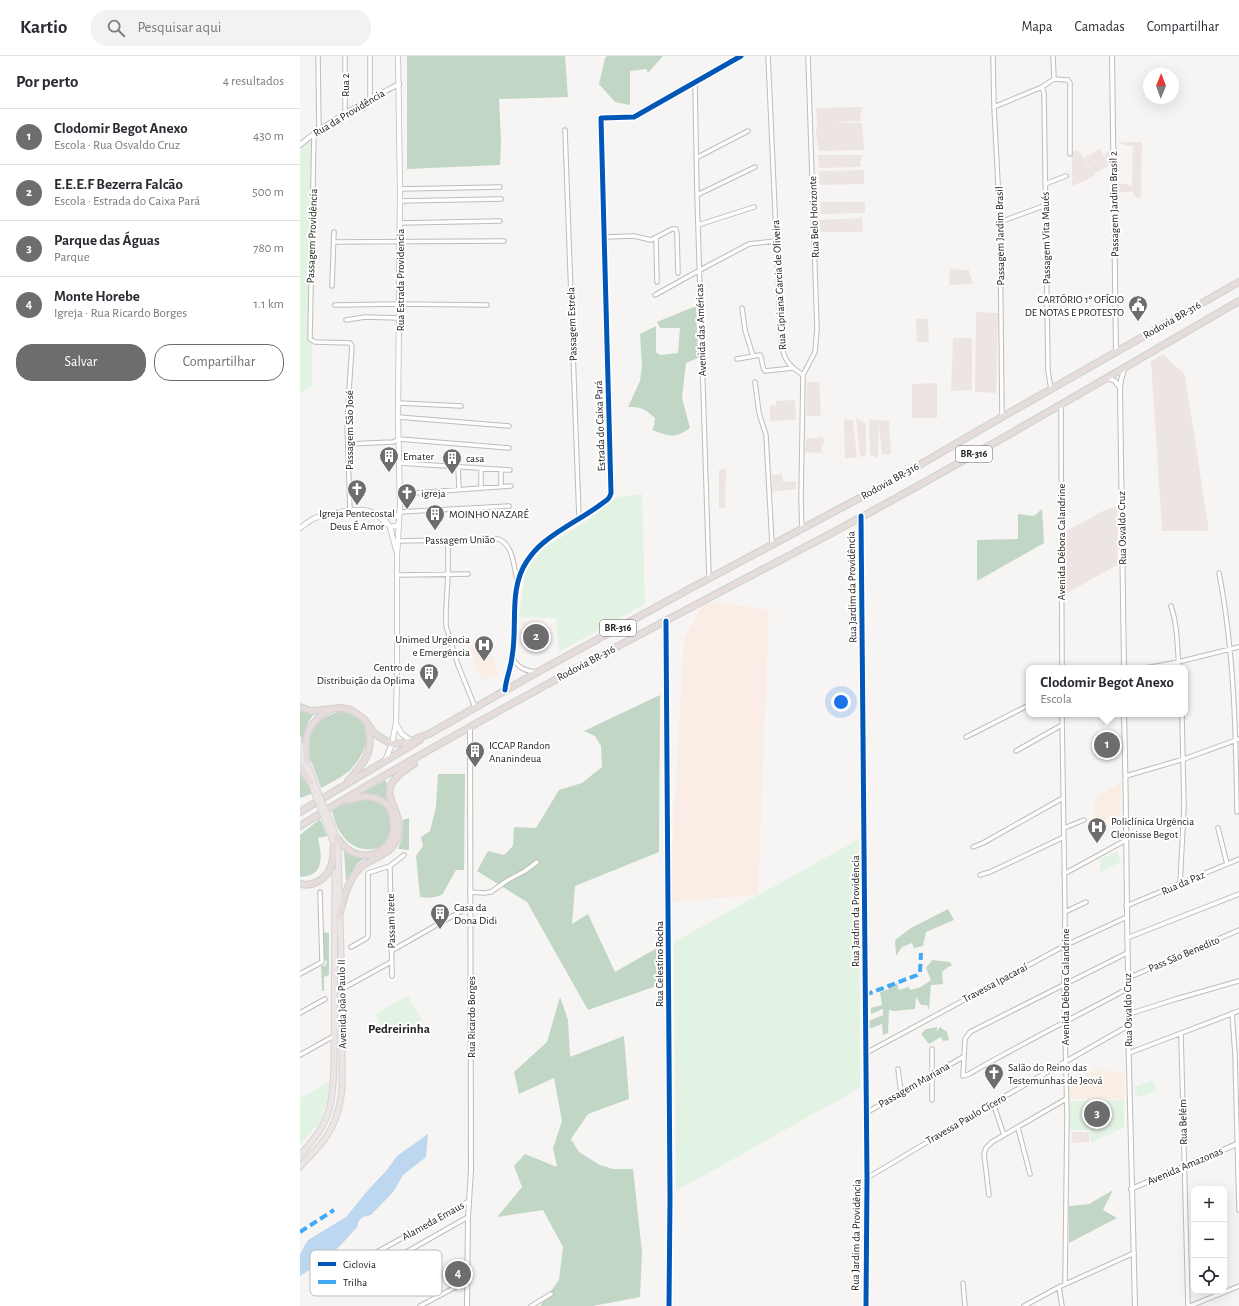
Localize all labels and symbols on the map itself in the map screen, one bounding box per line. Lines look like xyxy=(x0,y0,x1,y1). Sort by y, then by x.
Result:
north arrow xyxy=(1143,68,1179,104)
street label: Rua 2 xyxy=(340,73,351,97)
street label: Rua da Providência xyxy=(311,87,387,139)
street label: Passagem Jardim Brasil 2 xyxy=(1108,151,1120,257)
street label: Rua Belo Horizonte xyxy=(807,176,821,258)
street label: Passagem Jardim Brasil xyxy=(994,186,1006,286)
street label: Passagem Providência xyxy=(305,188,319,284)
street label: Passagem Vita Maués xyxy=(1040,192,1052,284)
street label: Rua Cipriana Garcia de Oliveira xyxy=(770,220,788,350)
street label: Rua Estrada Providencia xyxy=(395,229,406,331)
street label: Avenida das Américas xyxy=(694,283,708,377)
street label: Passagem Estrela xyxy=(565,287,579,361)
place label: CARTÓRIO 1º OFÍCIO DE NOTAS E PROTESTO xyxy=(1025,293,1124,318)
public building icon: CARTÓRIO 1º OFÍCIO DE NOTAS E PROTESTO xyxy=(1127,294,1149,322)
street label: Rodovia BR-316 xyxy=(1141,299,1203,341)
street label: Estrada do Caixa Pará xyxy=(593,380,607,472)
street label: Passagem São José xyxy=(344,390,355,470)
building icon: Emater xyxy=(378,445,400,473)
road number: BR-316 xyxy=(956,446,992,462)
building icon: casa xyxy=(441,447,463,475)
place label: Emater xyxy=(403,451,434,462)
place label: casa xyxy=(466,453,484,464)
street label: Rodovia BR-316 xyxy=(859,461,921,501)
church icon: Igreja Pentecostal Deus É Amor xyxy=(346,478,368,506)
church icon: igreja xyxy=(396,482,418,510)
street label: Avenida Débora Calandrine xyxy=(1056,484,1067,600)
place label: igreja xyxy=(421,488,446,499)
street label: Rua Osvaldo Cruz xyxy=(1116,491,1128,565)
building icon: MOINHO NAZARÉ xyxy=(424,503,446,531)
place label: Igreja Pentecostal Deus É Amor xyxy=(319,508,395,532)
place label: MOINHO NAZARÉ xyxy=(449,508,529,520)
street label: Rua Jardim da Providência xyxy=(846,531,858,643)
street label: Passagem União xyxy=(425,534,495,546)
road number: BR-316 xyxy=(600,620,636,636)
pin: 2 xyxy=(523,622,549,652)
place label: Unimed Urgência e Emergência xyxy=(395,634,470,658)
hospital icon: Unimed Urgência e Emergência xyxy=(473,634,495,662)
street label: Rodovia BR-316 xyxy=(555,643,617,683)
place label: Centro de Distribuição da Oplima xyxy=(317,662,415,686)
building icon: Centro de Distribuição da Oplima xyxy=(418,662,440,690)
your location xyxy=(831,692,851,712)
pin: 1 xyxy=(1094,730,1120,760)
building icon: ICCAP Randon Ananindeua xyxy=(464,740,486,768)
place label: ICCAP Randon Ananindeua xyxy=(489,740,550,764)
hospital icon: Policlínica Urgência Cleonisse Begot xyxy=(1086,816,1108,844)
place label: Policlínica Urgência Cleonisse Begot xyxy=(1111,816,1194,840)
street label: Rua Jardim da Providência xyxy=(850,855,861,967)
street label: Rua da Paz xyxy=(1160,869,1207,897)
street label: Passam Izete xyxy=(385,893,397,949)
building icon: Casa da Dona Didi xyxy=(429,902,451,930)
place label: Casa da Dona Didi xyxy=(454,902,497,926)
street label: Rua Celestino Rocha xyxy=(654,921,665,1007)
street label: Avenida Débora Calandrine xyxy=(1060,929,1071,1045)
street label: Pass São Benedito xyxy=(1147,934,1221,974)
street label: Avenida João Paulo II xyxy=(336,959,348,1049)
street label: Travessa Ipacaraí xyxy=(961,961,1029,1005)
street label: Rua Osvaldo Cruz xyxy=(1122,973,1134,1047)
street label: Rua Ricardo Borges xyxy=(466,976,477,1058)
district label: Pedreirinha xyxy=(368,1023,430,1036)
street label: Passagem Mariana xyxy=(876,1060,952,1110)
church icon: Salão do Reino das Testemunhas de Jeová xyxy=(983,1062,1005,1090)
place label: Salão do Reino das Testemunhas de Jeová xyxy=(1008,1062,1103,1086)
street label: Travessa Paulo Cícero xyxy=(924,1092,1008,1146)
pin: 3 xyxy=(1084,1099,1110,1129)
street label: Rua Belém xyxy=(1177,1099,1189,1145)
street label: Avenida Amazonas xyxy=(1145,1145,1225,1187)
street label: Rua Jardim da Providência xyxy=(850,1179,862,1291)
street label: Alameda Emaus xyxy=(400,1199,466,1243)
legend xyxy=(310,1250,442,1296)
text: Ciclovia xyxy=(343,1259,376,1270)
pin: 4 xyxy=(445,1259,471,1289)
text: Trilha xyxy=(343,1277,367,1288)

